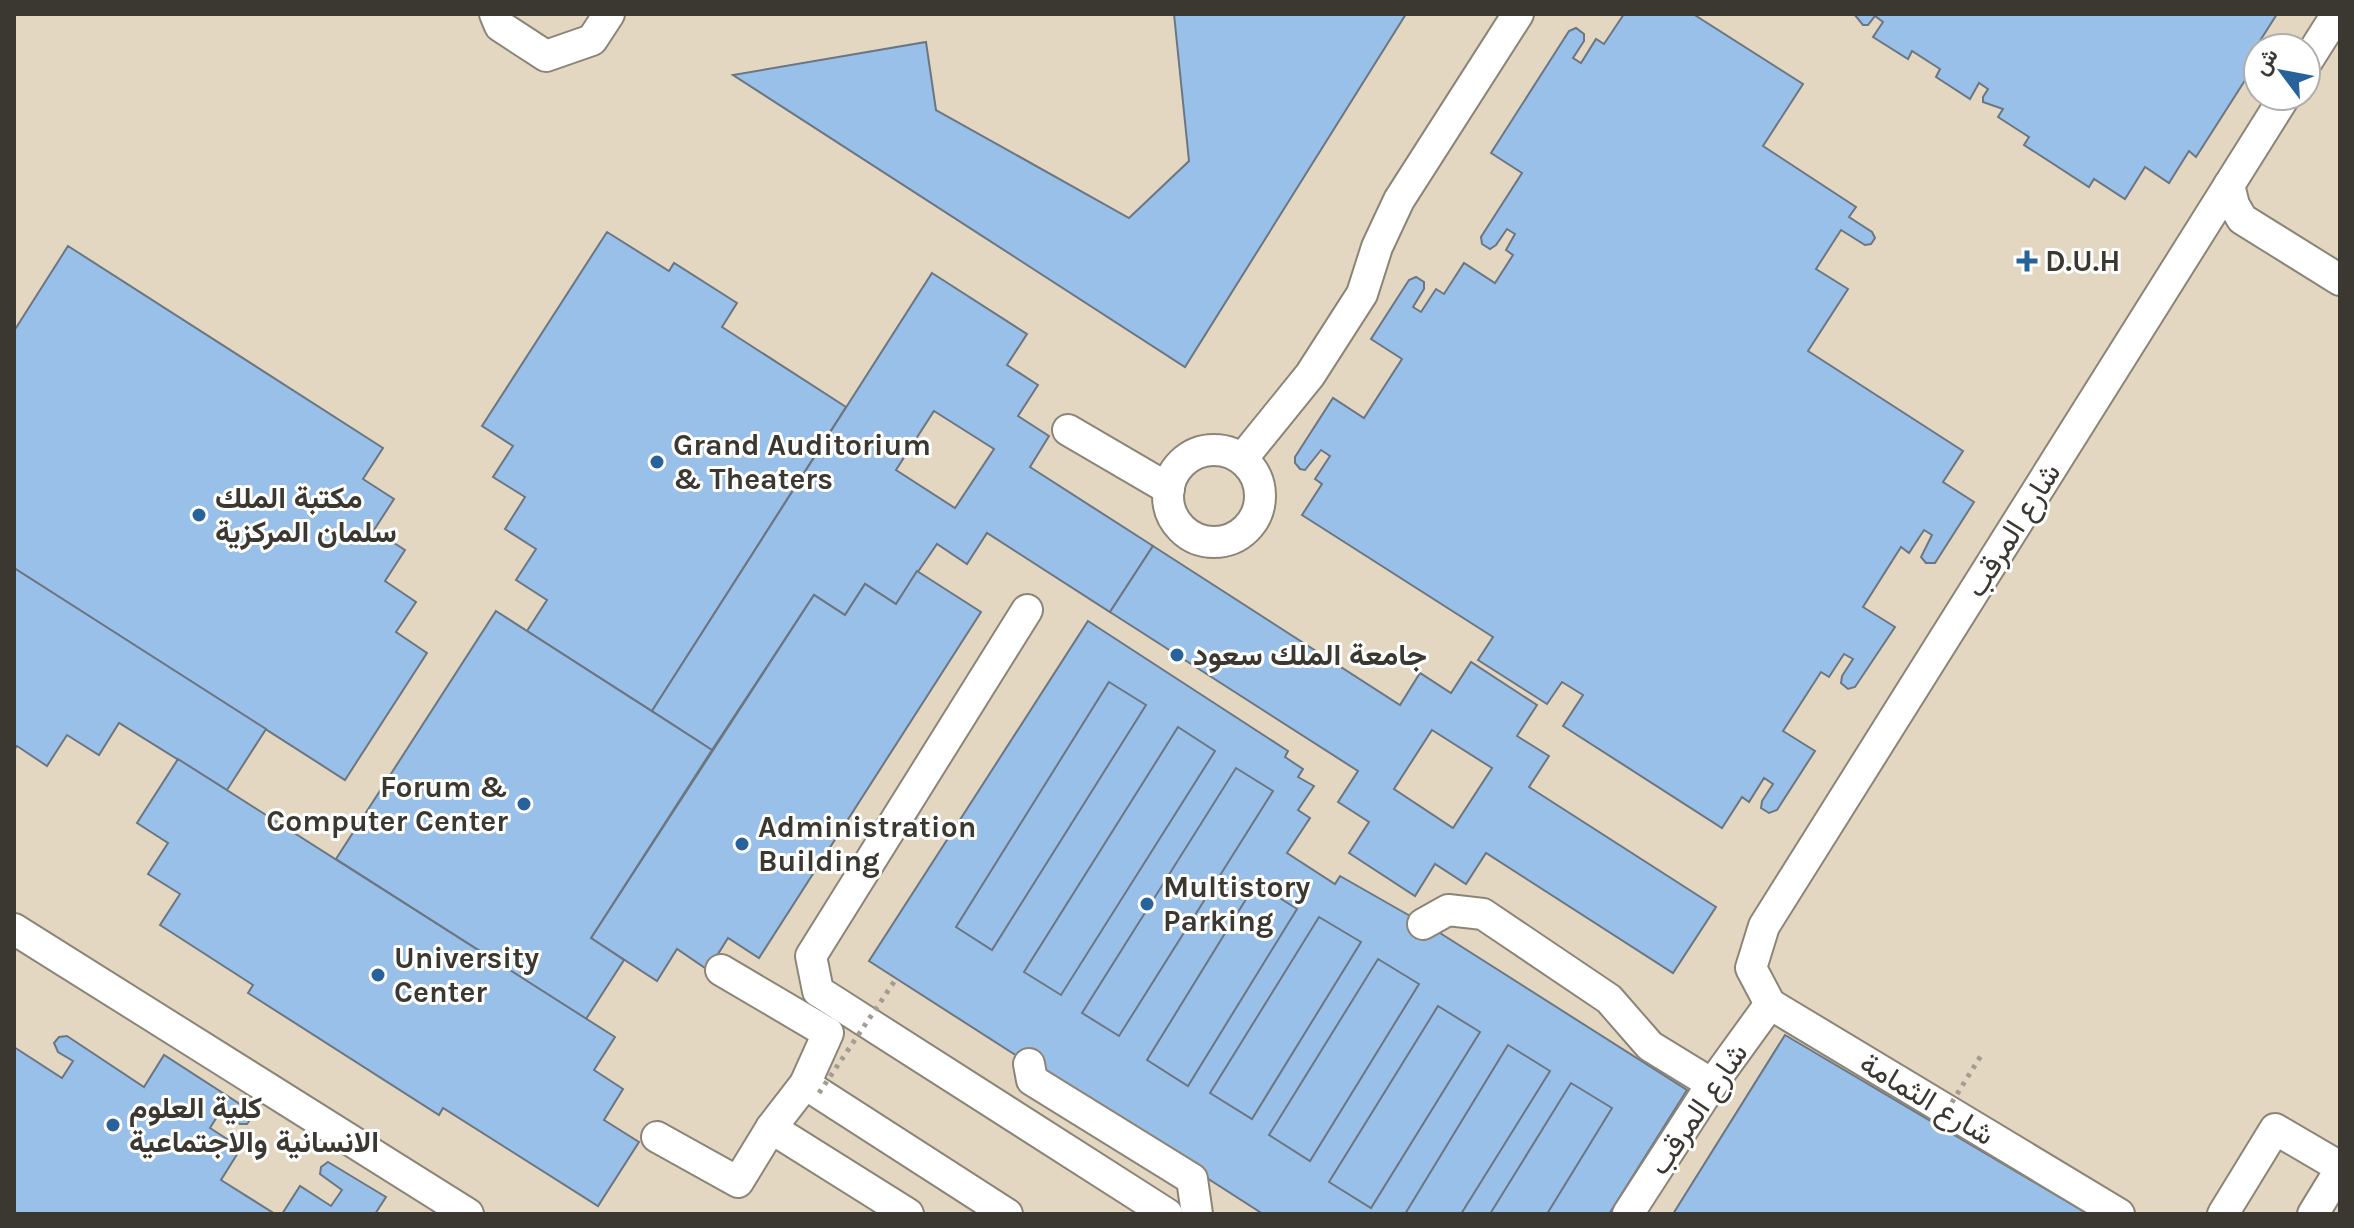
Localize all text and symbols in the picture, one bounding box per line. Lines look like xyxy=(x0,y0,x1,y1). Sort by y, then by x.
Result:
north arrow xyxy=(2242,32,2322,112)
text: ش xyxy=(2248,44,2284,80)
place label: D.U.H xyxy=(2045,243,2120,279)
marker: D.U.H xyxy=(2016,250,2038,272)
place label: Grand Auditorium & Theaters xyxy=(673,427,931,497)
marker: Grand Auditorium & Theaters xyxy=(648,453,666,471)
street label: شارع المرقب xyxy=(1958,456,2070,605)
place label: مكتبة الملك سلمان المركزية xyxy=(215,480,397,550)
marker: مكتبة الملك سلمان المركزية xyxy=(190,506,208,524)
place label: جامعة الملك سعود xyxy=(1193,637,1427,673)
marker: جامعة الملك سعود xyxy=(1168,646,1186,664)
place label: Forum & Computer Center xyxy=(266,769,508,839)
marker: Forum & Computer Center xyxy=(515,795,533,813)
place label: Administration Building xyxy=(758,809,976,879)
marker: Administration Building xyxy=(733,835,751,853)
place label: Multistory Parking xyxy=(1163,869,1310,939)
marker: Multistory Parking xyxy=(1138,895,1156,913)
place label: University Center xyxy=(394,940,539,1010)
marker: University Center xyxy=(369,966,387,984)
street label: شارع المرقب xyxy=(1641,1036,1757,1183)
street label: شارع الثمامة xyxy=(1852,1045,2001,1155)
place label: كلية العلوم الانسانية والاجتماعية xyxy=(129,1090,379,1160)
marker: كلية العلوم الانسانية والاجتماعية xyxy=(104,1116,122,1134)

